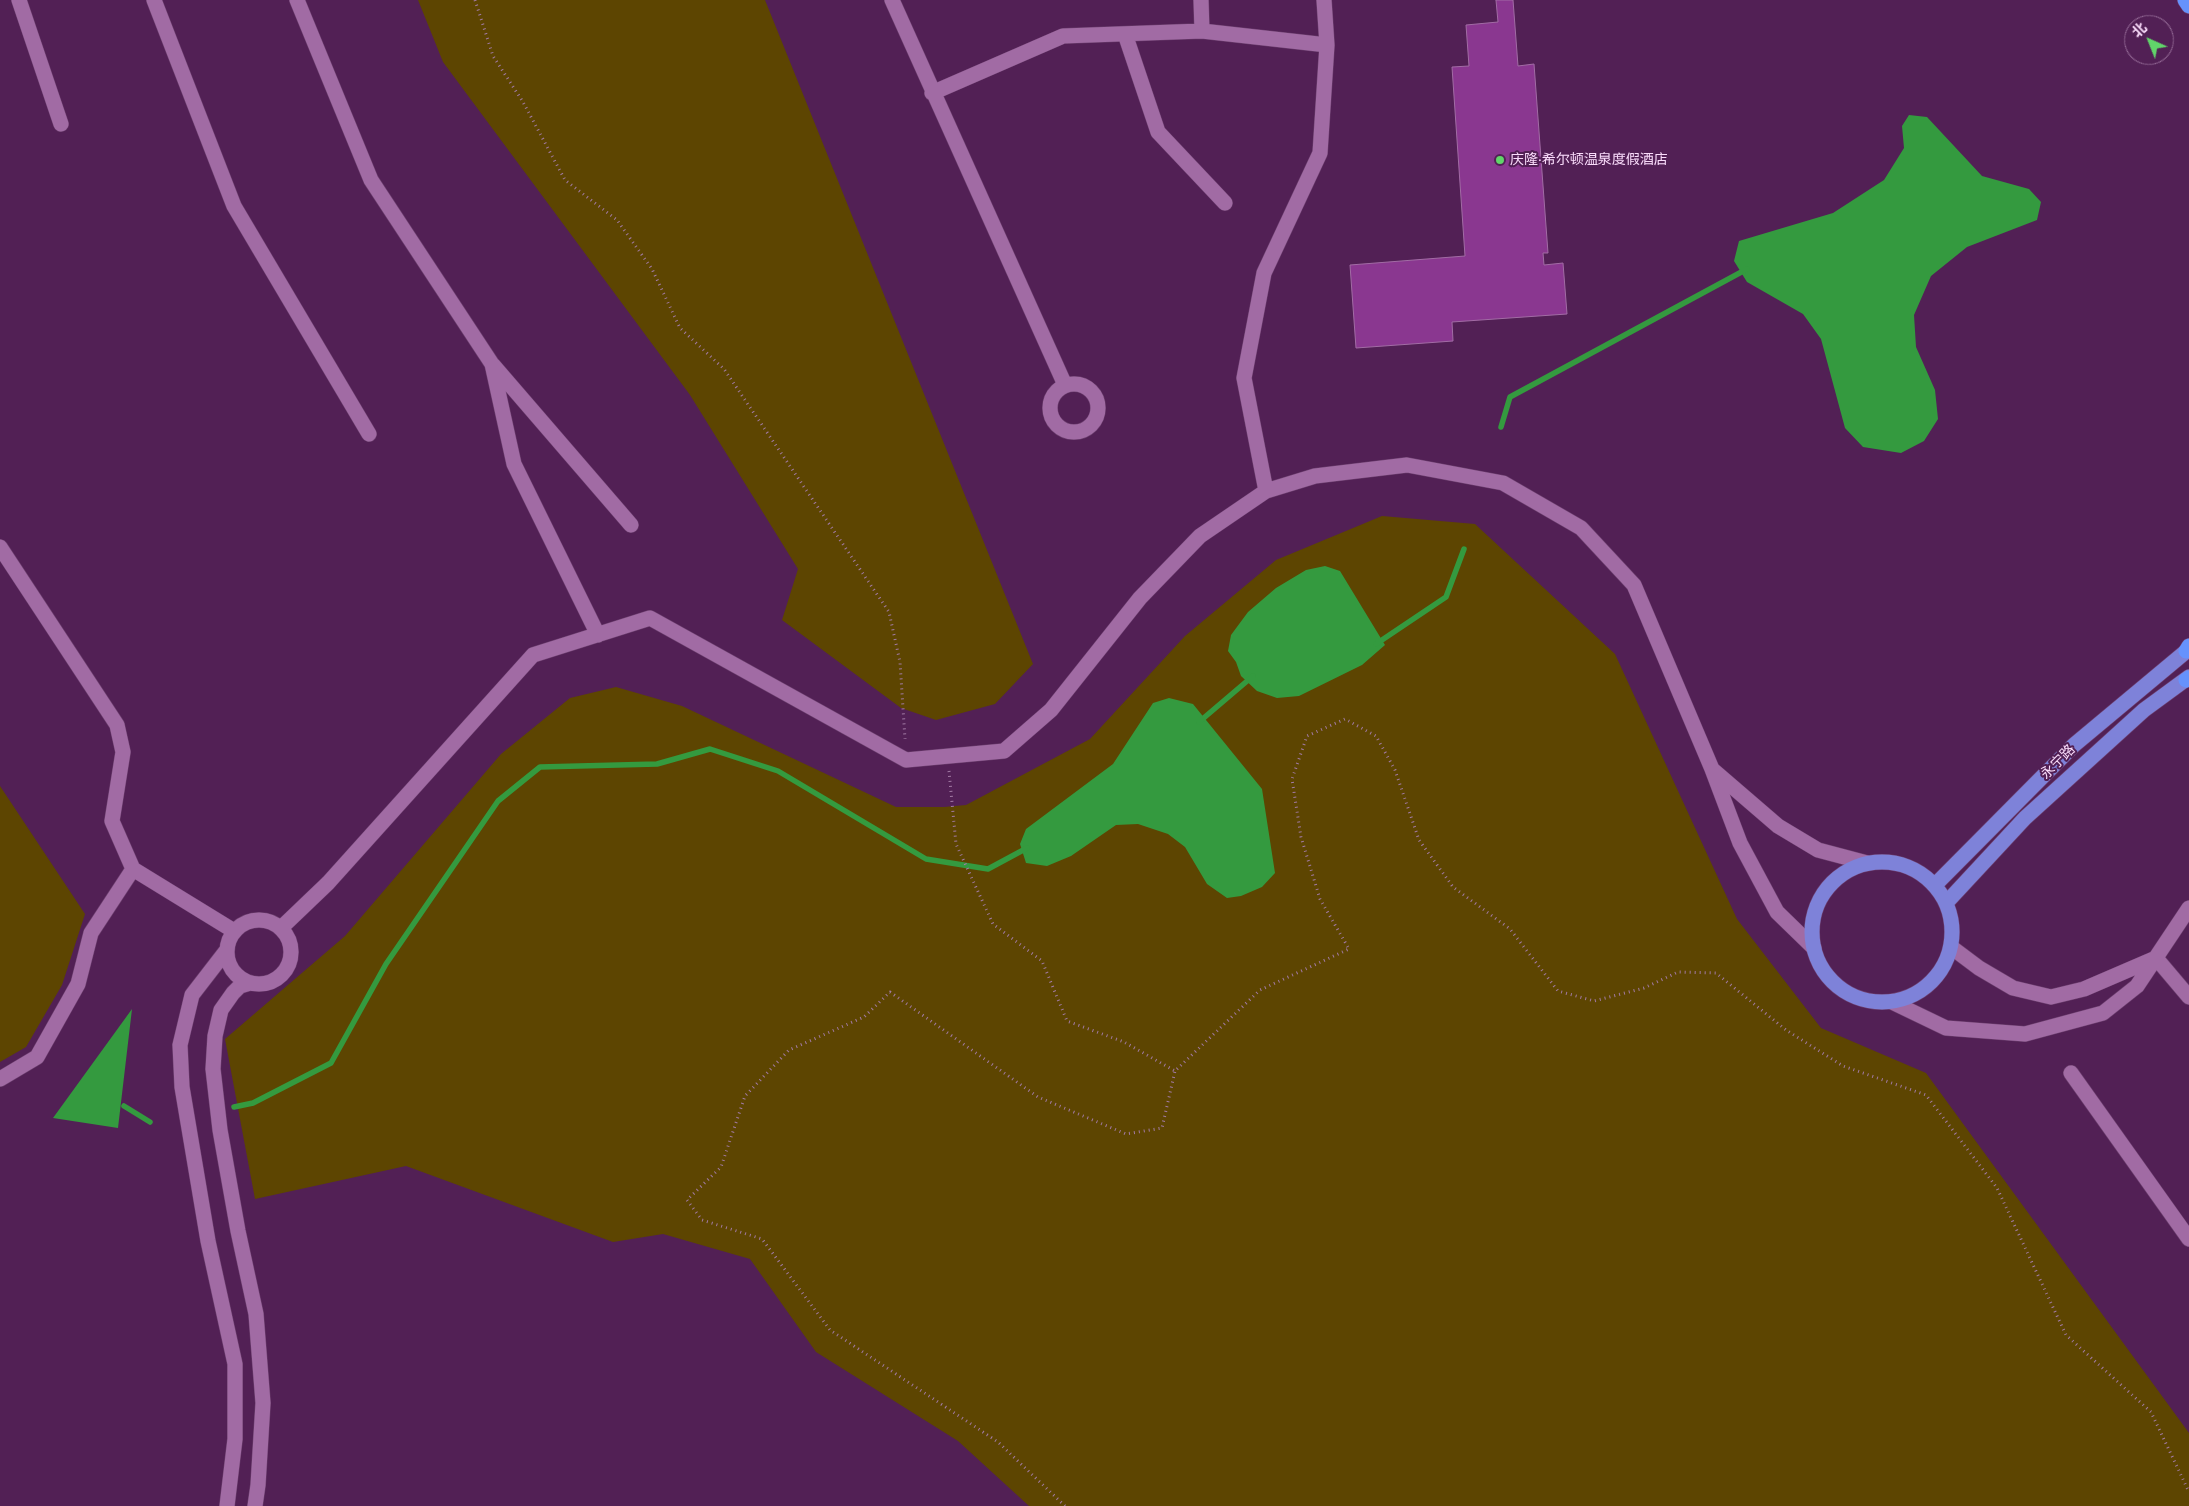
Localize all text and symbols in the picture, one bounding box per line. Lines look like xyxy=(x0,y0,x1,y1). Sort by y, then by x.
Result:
north arrow xyxy=(2124,15,2174,65)
text: 北 xyxy=(2128,19,2151,41)
place label: 庆隆·希尔顿温泉度假酒店 xyxy=(1510,152,1668,168)
marker: 庆隆·希尔顿温泉度假酒店 xyxy=(1494,154,1506,166)
street label: 永宁路 xyxy=(2037,741,2079,783)

